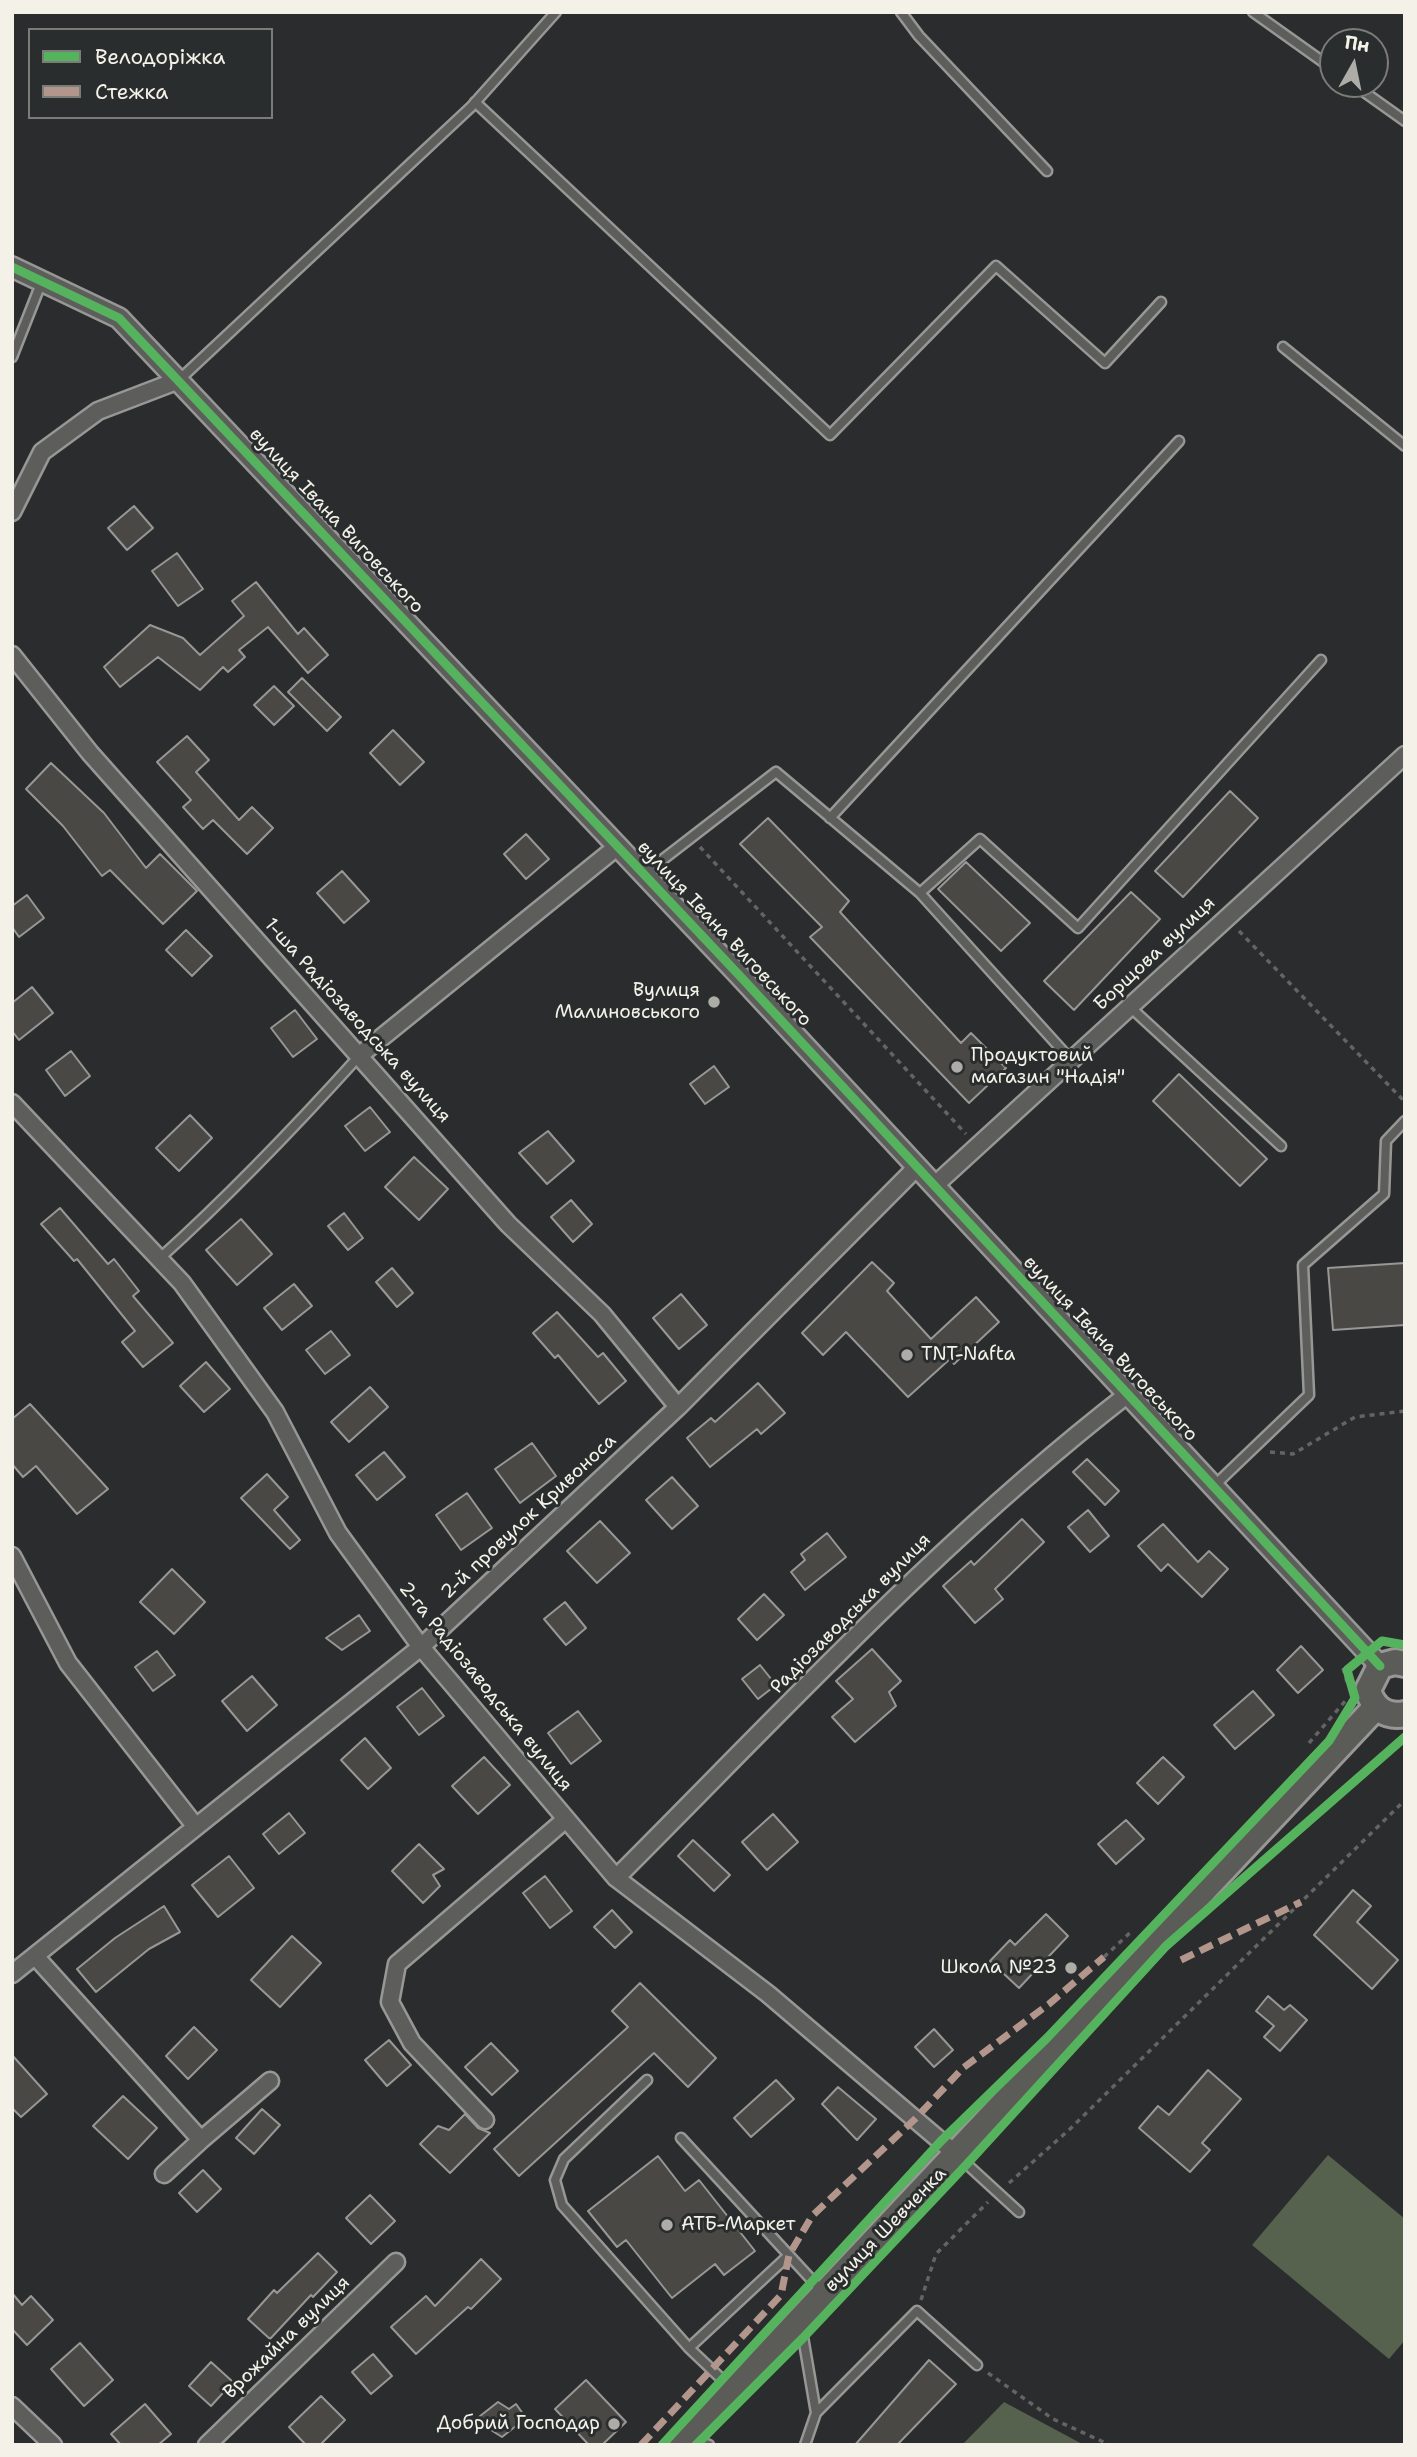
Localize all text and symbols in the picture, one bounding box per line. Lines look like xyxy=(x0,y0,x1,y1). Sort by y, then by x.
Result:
legend xyxy=(28,28,273,119)
north arrow xyxy=(1319,28,1389,98)
text: Пн xyxy=(1343,29,1371,58)
text: Велодоріжка xyxy=(95,43,225,71)
text: Стежка xyxy=(95,78,168,106)
street label: вулиця Івана Виговського xyxy=(244,423,428,619)
street label: вулиця Івана Виговського xyxy=(632,836,816,1032)
street label: Борщова вулиця xyxy=(1090,892,1220,1016)
street label: 1-ша Радіозаводська вулиця xyxy=(259,914,455,1128)
place label: Вулиця Малиновського xyxy=(555,980,700,1024)
marker: Вулиця Малиновського xyxy=(706,994,722,1010)
place label: Продуктовий магазин "Надія" xyxy=(971,1045,1125,1089)
marker: Продуктовий магазин "Надія" xyxy=(949,1059,965,1075)
street label: вулиця Івана Виговського xyxy=(1018,1251,1202,1447)
place label: TNT-Nafta xyxy=(921,1344,1015,1366)
marker: TNT-Nafta xyxy=(899,1347,915,1363)
street label: 2-й провулок Кривоноса xyxy=(437,1430,621,1604)
street label: Радіозаводська вулиця xyxy=(766,1529,936,1699)
street label: 2-га Радіозаводська вулиця xyxy=(393,1578,577,1796)
place label: Школа №23 xyxy=(940,1957,1057,1979)
marker: Школа №23 xyxy=(1063,1960,1079,1976)
street label: вулиця Шевченка xyxy=(821,2163,951,2297)
place label: АТБ-Маркет xyxy=(681,2214,795,2236)
marker: АТБ-Маркет xyxy=(659,2217,675,2233)
street label: Врожайна вулиця xyxy=(219,2272,355,2404)
place label: Добрий Господар xyxy=(437,2413,600,2435)
marker: Добрий Господар xyxy=(606,2416,622,2432)

